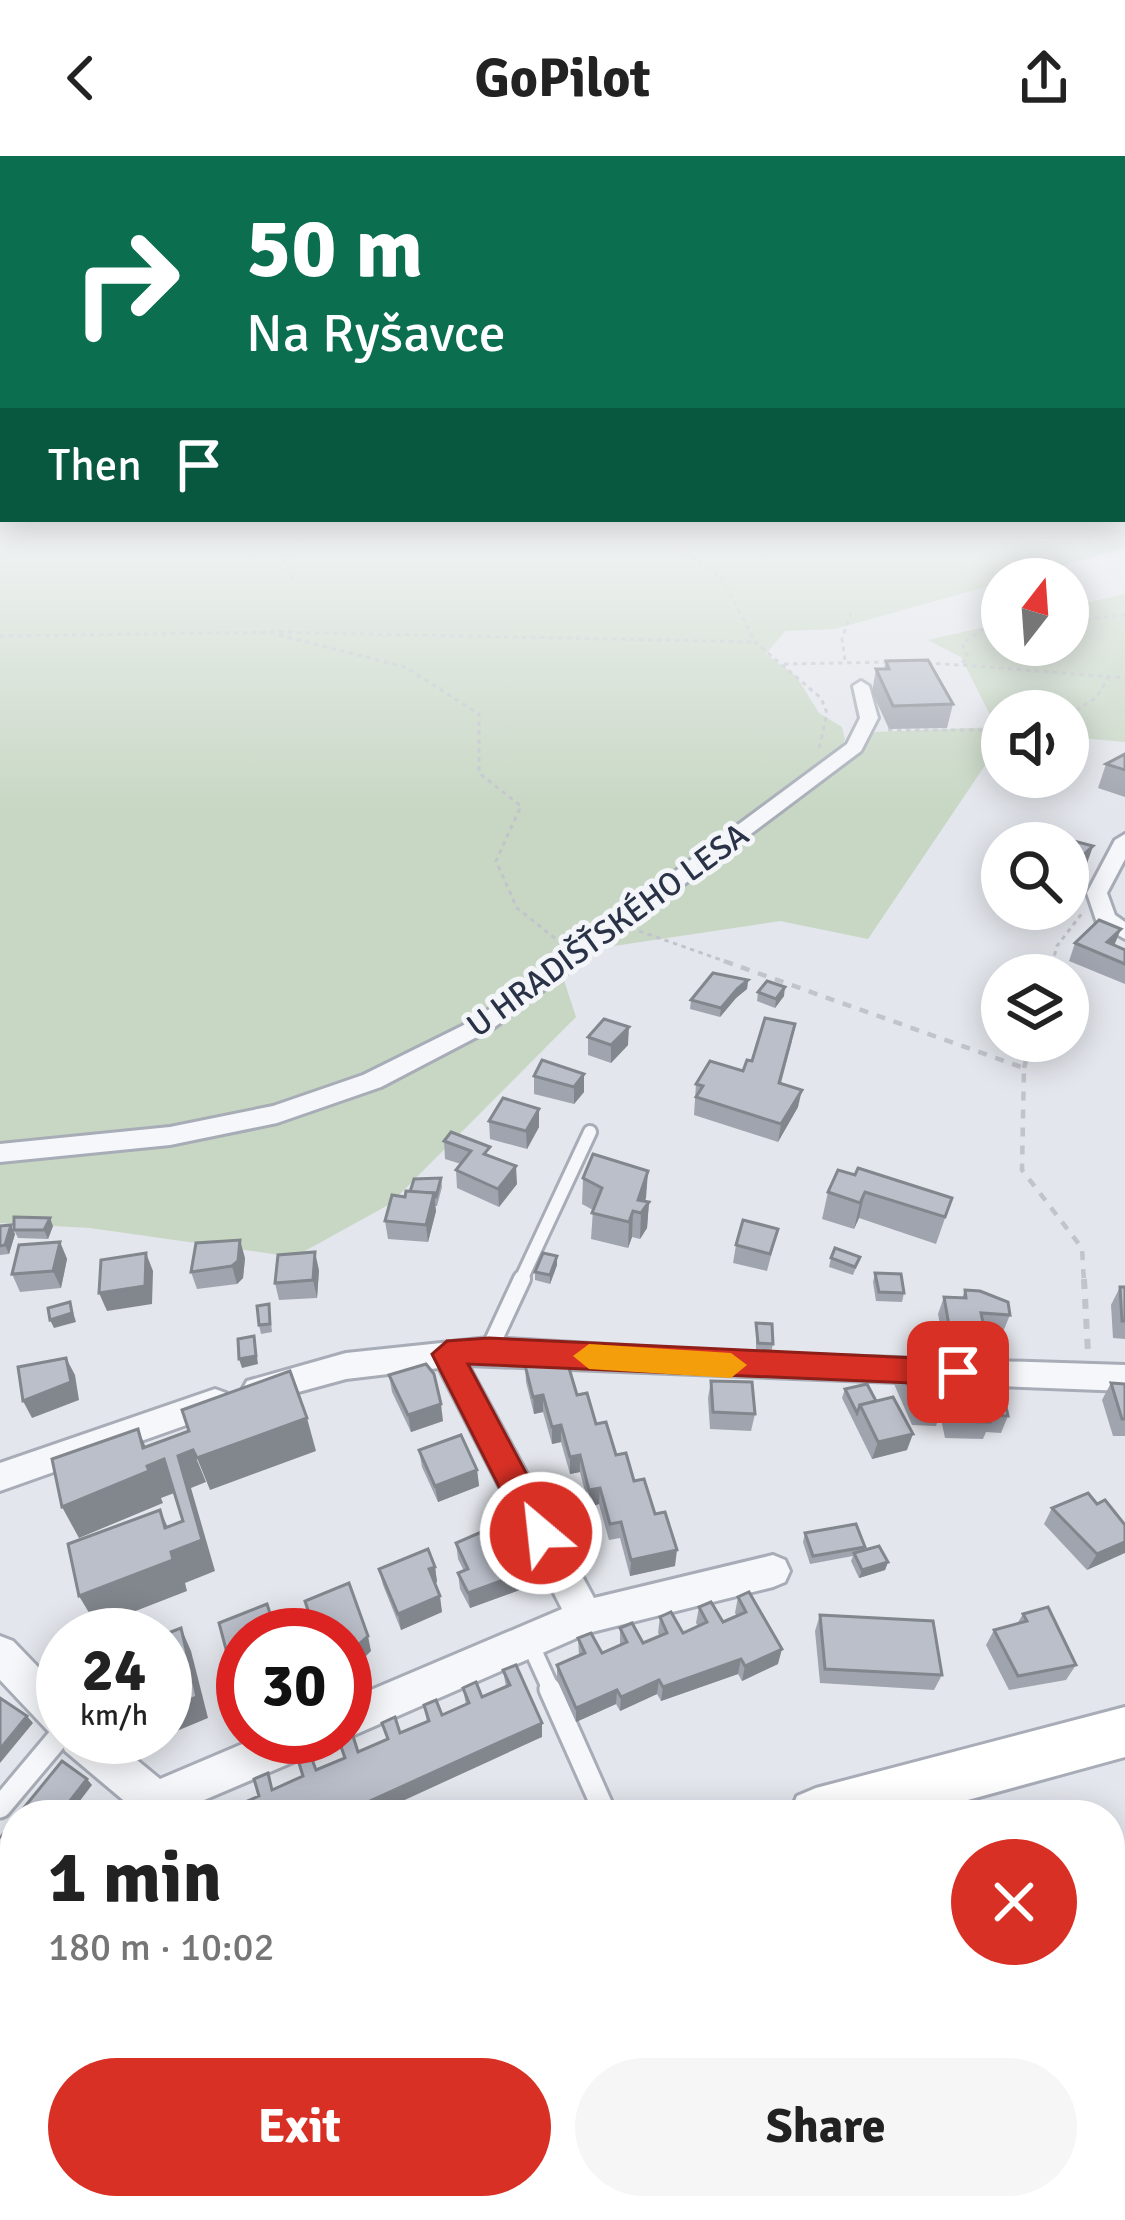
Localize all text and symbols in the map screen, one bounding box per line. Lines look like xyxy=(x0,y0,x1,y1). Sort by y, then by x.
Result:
icon: back xyxy=(48,45,114,111)
text: GoPilot xyxy=(474,45,651,112)
icon: share xyxy=(1011,45,1077,111)
text: 50 m xyxy=(246,197,423,301)
icon: right xyxy=(48,204,204,360)
text: Na Ryšavce xyxy=(246,300,506,367)
icon: arrive xyxy=(166,432,232,498)
text: Then xyxy=(48,438,142,493)
north arrow xyxy=(981,558,1089,666)
map controls xyxy=(981,558,1089,1062)
button: sound xyxy=(981,690,1089,798)
street label: U HRADIŠŤSKÉHO LESA xyxy=(459,814,757,1046)
button: search xyxy=(981,822,1089,930)
button: layers xyxy=(981,954,1089,1062)
pin xyxy=(907,1321,1009,1423)
icon: arrive xyxy=(925,1339,991,1405)
position arrow xyxy=(478,1470,604,1596)
speed limit sign: 30 xyxy=(216,1608,372,1764)
text: 24 xyxy=(82,1634,146,1708)
text: km/h xyxy=(80,1697,148,1734)
text: 1 min xyxy=(48,1833,222,1922)
button: close xyxy=(951,1839,1077,1965)
text: 180 m · 10:02 xyxy=(48,1923,275,1971)
button: Exit xyxy=(48,2058,551,2196)
button: Share xyxy=(575,2058,1077,2196)

